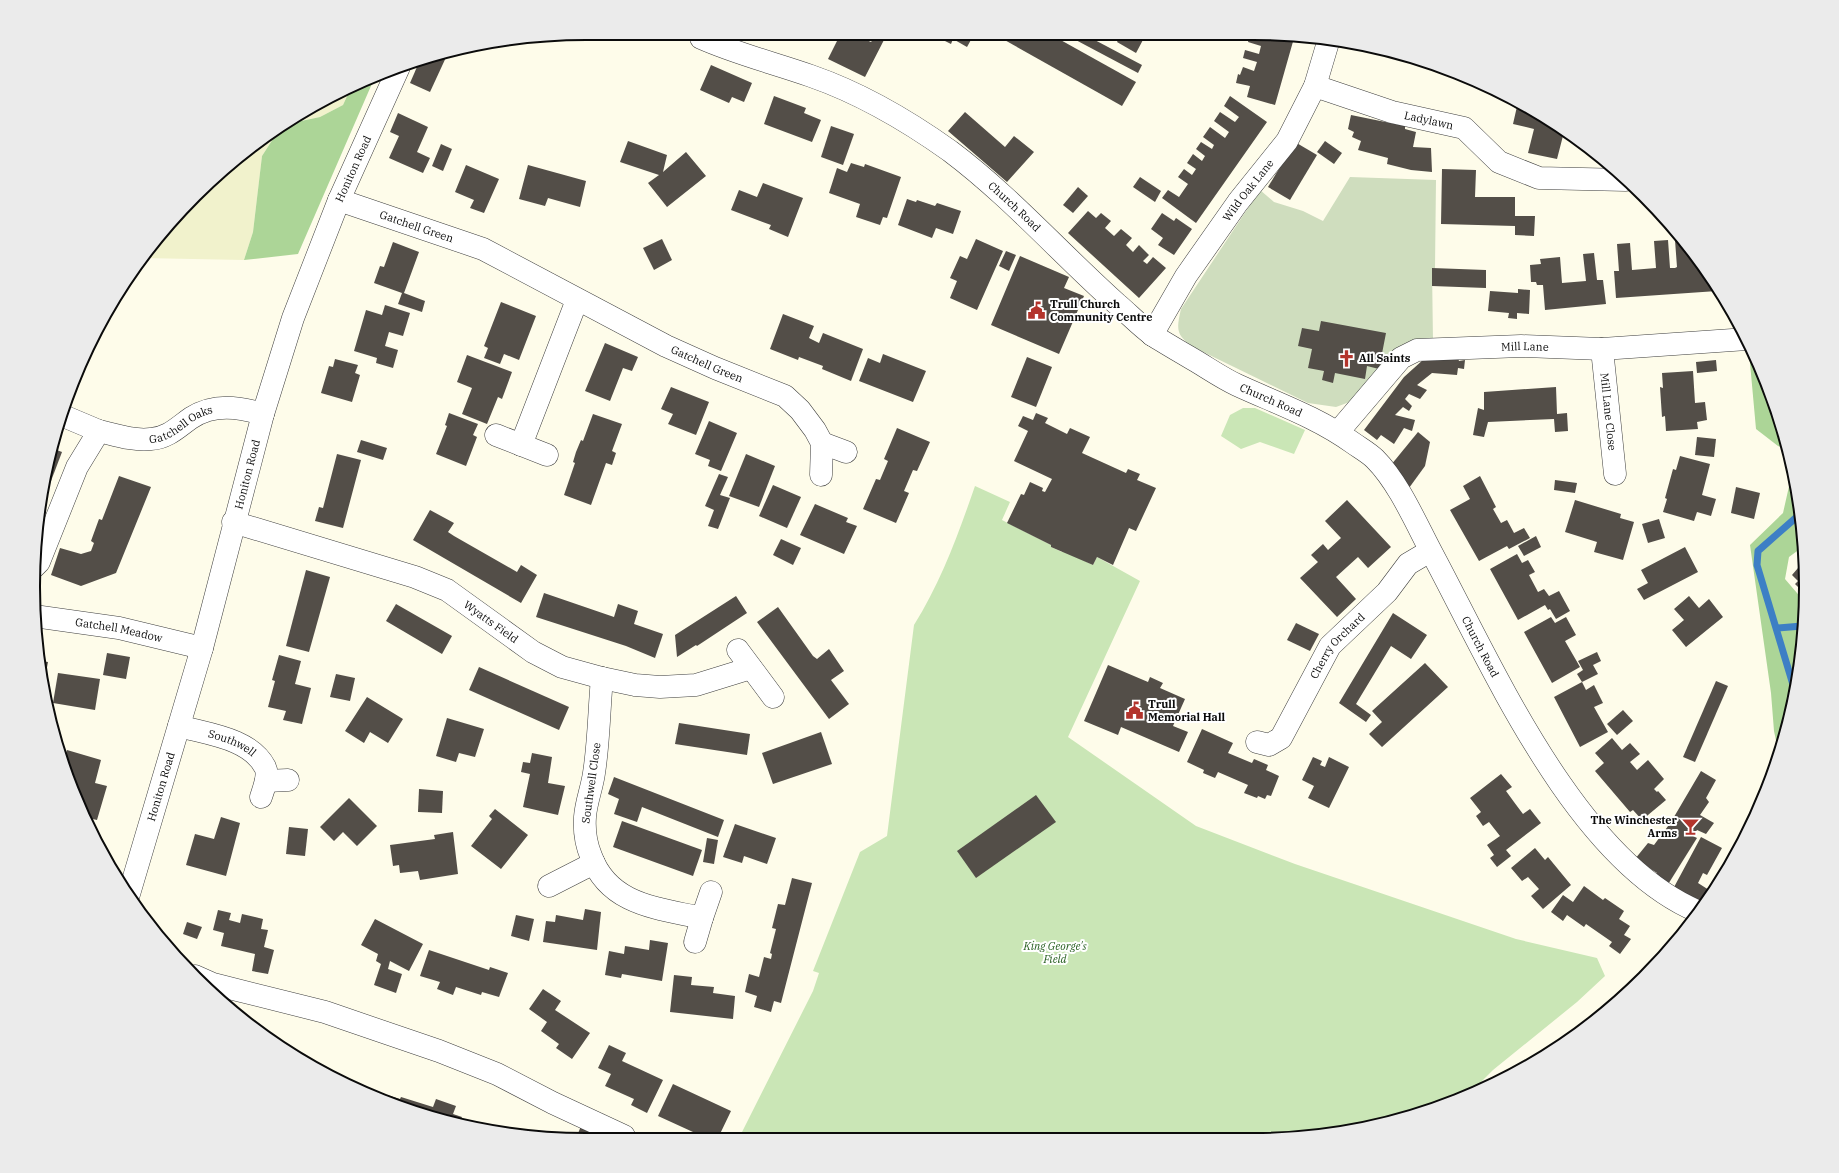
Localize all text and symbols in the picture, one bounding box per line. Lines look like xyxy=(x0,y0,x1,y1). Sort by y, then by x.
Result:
street label: Ladylawn xyxy=(1403,108,1455,132)
street label: Honiton Road xyxy=(332,133,374,204)
street label: Wild Oak Lane xyxy=(1220,156,1277,224)
street label: Church Road xyxy=(985,178,1044,235)
street label: Gatchell Green xyxy=(378,207,455,245)
place label: Trull Church Community Centre xyxy=(1050,297,1153,324)
public building icon: Trull Church Community Centre xyxy=(1027,300,1047,320)
street label: Mill Lane xyxy=(1501,339,1549,354)
street label: Gatchell Green xyxy=(669,342,745,386)
church icon: All Saints xyxy=(1336,348,1356,368)
place label: All Saints xyxy=(1359,351,1411,365)
street label: Mill Lane Close xyxy=(1598,372,1620,451)
street label: Church Road xyxy=(1237,380,1305,420)
street label: Gatchell Oaks xyxy=(148,402,214,446)
street label: Honiton Road xyxy=(231,438,263,511)
street label: Wyatts Field xyxy=(461,597,521,646)
street label: Cherry Orchard xyxy=(1307,610,1368,681)
street label: Church Road xyxy=(1459,614,1502,680)
street label: Gatchell Meadow xyxy=(74,615,164,645)
place label: Trull Memorial Hall xyxy=(1148,697,1225,724)
public building icon: Trull Memorial Hall xyxy=(1125,700,1145,720)
street label: Southwell xyxy=(207,726,259,759)
street label: Southwell Close xyxy=(578,742,604,824)
street label: Honiton Road xyxy=(144,750,178,823)
place label: The Winchester Arms xyxy=(1591,813,1678,840)
bar icon: The Winchester Arms xyxy=(1680,816,1700,836)
park label: King George's Field xyxy=(1023,939,1087,966)

